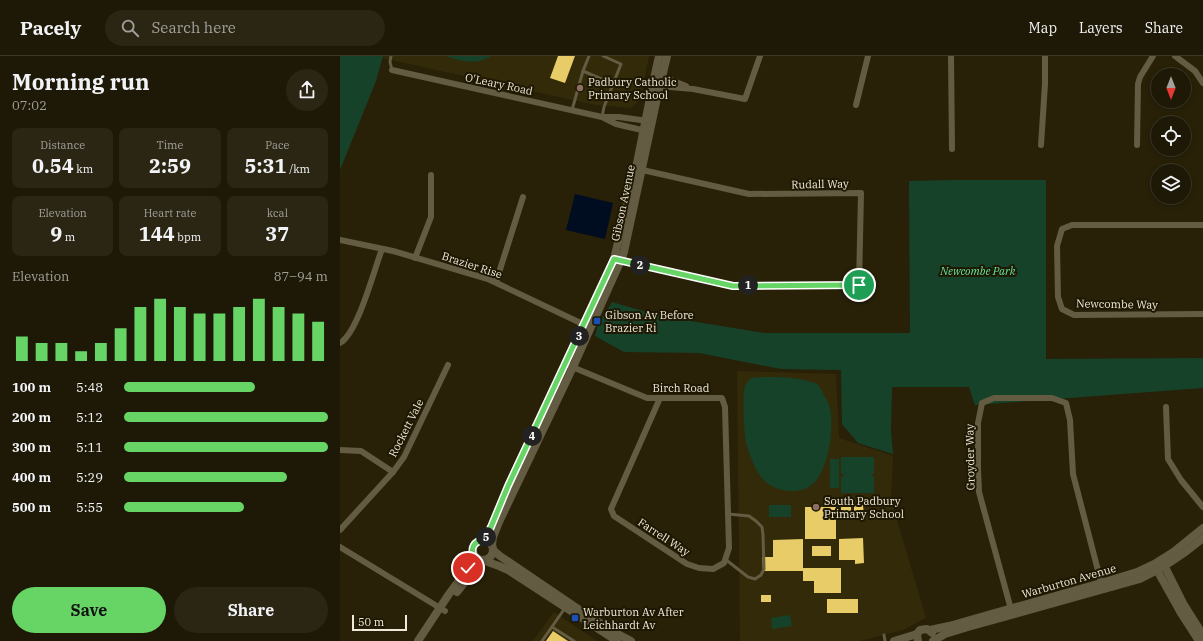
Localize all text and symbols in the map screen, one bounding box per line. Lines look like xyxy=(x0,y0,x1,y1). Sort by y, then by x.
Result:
search box xyxy=(105,10,385,46)
text: Pacely xyxy=(20,16,81,40)
icon: search xyxy=(119,17,141,39)
text: Search here xyxy=(151,18,236,37)
text: Map xyxy=(1029,19,1057,37)
text: Layers xyxy=(1079,19,1123,37)
text: Share xyxy=(1145,19,1183,37)
text: Morning run xyxy=(12,67,150,96)
north arrow xyxy=(1151,68,1191,108)
map controls xyxy=(1151,68,1191,204)
button: share xyxy=(286,69,328,111)
street label: O'Leary Road xyxy=(464,70,534,98)
place label: Padbury Catholic Primary School xyxy=(588,75,677,102)
marker: Padbury Catholic Primary School xyxy=(575,83,585,93)
text: 07:02 xyxy=(12,97,47,114)
button: locate xyxy=(1151,116,1191,156)
text: Distance xyxy=(40,138,85,152)
text: Time xyxy=(156,138,184,152)
text: Pace xyxy=(265,138,289,152)
text: 0.54 xyxy=(32,152,74,179)
text: 2:59 xyxy=(149,152,191,179)
text: 5:31 xyxy=(245,152,287,179)
text: km xyxy=(74,162,93,176)
text: /km xyxy=(287,162,310,176)
street label: Gibson Avenue xyxy=(608,163,638,243)
button: layers xyxy=(1151,164,1191,204)
street label: Rudall Way xyxy=(791,176,849,192)
text: Elevation xyxy=(38,206,87,220)
text: Heart rate xyxy=(144,206,196,220)
text: kcal xyxy=(267,206,288,220)
text: 9 xyxy=(50,220,62,247)
text: 144 xyxy=(139,220,175,247)
text: 37 xyxy=(265,220,289,247)
text: m xyxy=(62,230,75,244)
text: bpm xyxy=(175,230,201,244)
street label: Brazier Rise xyxy=(440,249,504,281)
pin: 2 xyxy=(630,255,650,275)
text: 2 xyxy=(637,258,643,272)
park label: Newcombe Park xyxy=(939,264,1016,278)
text: Elevation xyxy=(12,268,69,285)
text: 87–94 m xyxy=(274,268,328,285)
pin xyxy=(842,268,876,302)
icon: arrive xyxy=(848,274,870,296)
pin: 1 xyxy=(738,275,758,295)
text: 1 xyxy=(745,278,751,292)
street label: Newcombe Way xyxy=(1076,296,1158,312)
place label: Gibson Av Before Brazier Ri xyxy=(605,308,694,335)
marker: Gibson Av Before Brazier Ri xyxy=(592,316,602,326)
pin: 3 xyxy=(569,326,589,346)
text: 3 xyxy=(576,329,582,343)
text: 100 m xyxy=(12,379,51,396)
text: 5:48 xyxy=(76,379,103,396)
street label: Birch Road xyxy=(652,381,710,395)
street label: Rockett Vale xyxy=(385,396,427,459)
text: 200 m xyxy=(12,409,51,426)
text: 5:12 xyxy=(76,409,103,426)
street label: Groyder Way xyxy=(962,424,978,490)
pin: 4 xyxy=(522,426,542,446)
text: 4 xyxy=(529,429,535,443)
text: 300 m xyxy=(12,439,51,456)
text: 5:11 xyxy=(76,439,103,456)
text: 400 m xyxy=(12,469,51,486)
text: 5:29 xyxy=(76,469,103,486)
place label: South Padbury Primary School xyxy=(824,494,904,521)
text: 500 m xyxy=(12,499,51,516)
text: 5:55 xyxy=(76,499,103,516)
marker: South Padbury Primary School xyxy=(811,502,821,512)
street label: Farrell Way xyxy=(635,515,693,559)
pin: 5 xyxy=(476,527,496,547)
text: 5 xyxy=(483,530,489,544)
pin xyxy=(451,551,485,585)
icon: check xyxy=(457,557,479,579)
street label: Warburton Avenue xyxy=(1020,561,1118,601)
button: Save xyxy=(12,587,166,633)
button: Share xyxy=(174,587,328,633)
place label: Warburton Av After Leichhardt Av xyxy=(583,605,684,632)
scale bar xyxy=(352,613,407,632)
marker: Warburton Av After Leichhardt Av xyxy=(570,613,580,623)
text: 50 m xyxy=(358,615,384,629)

